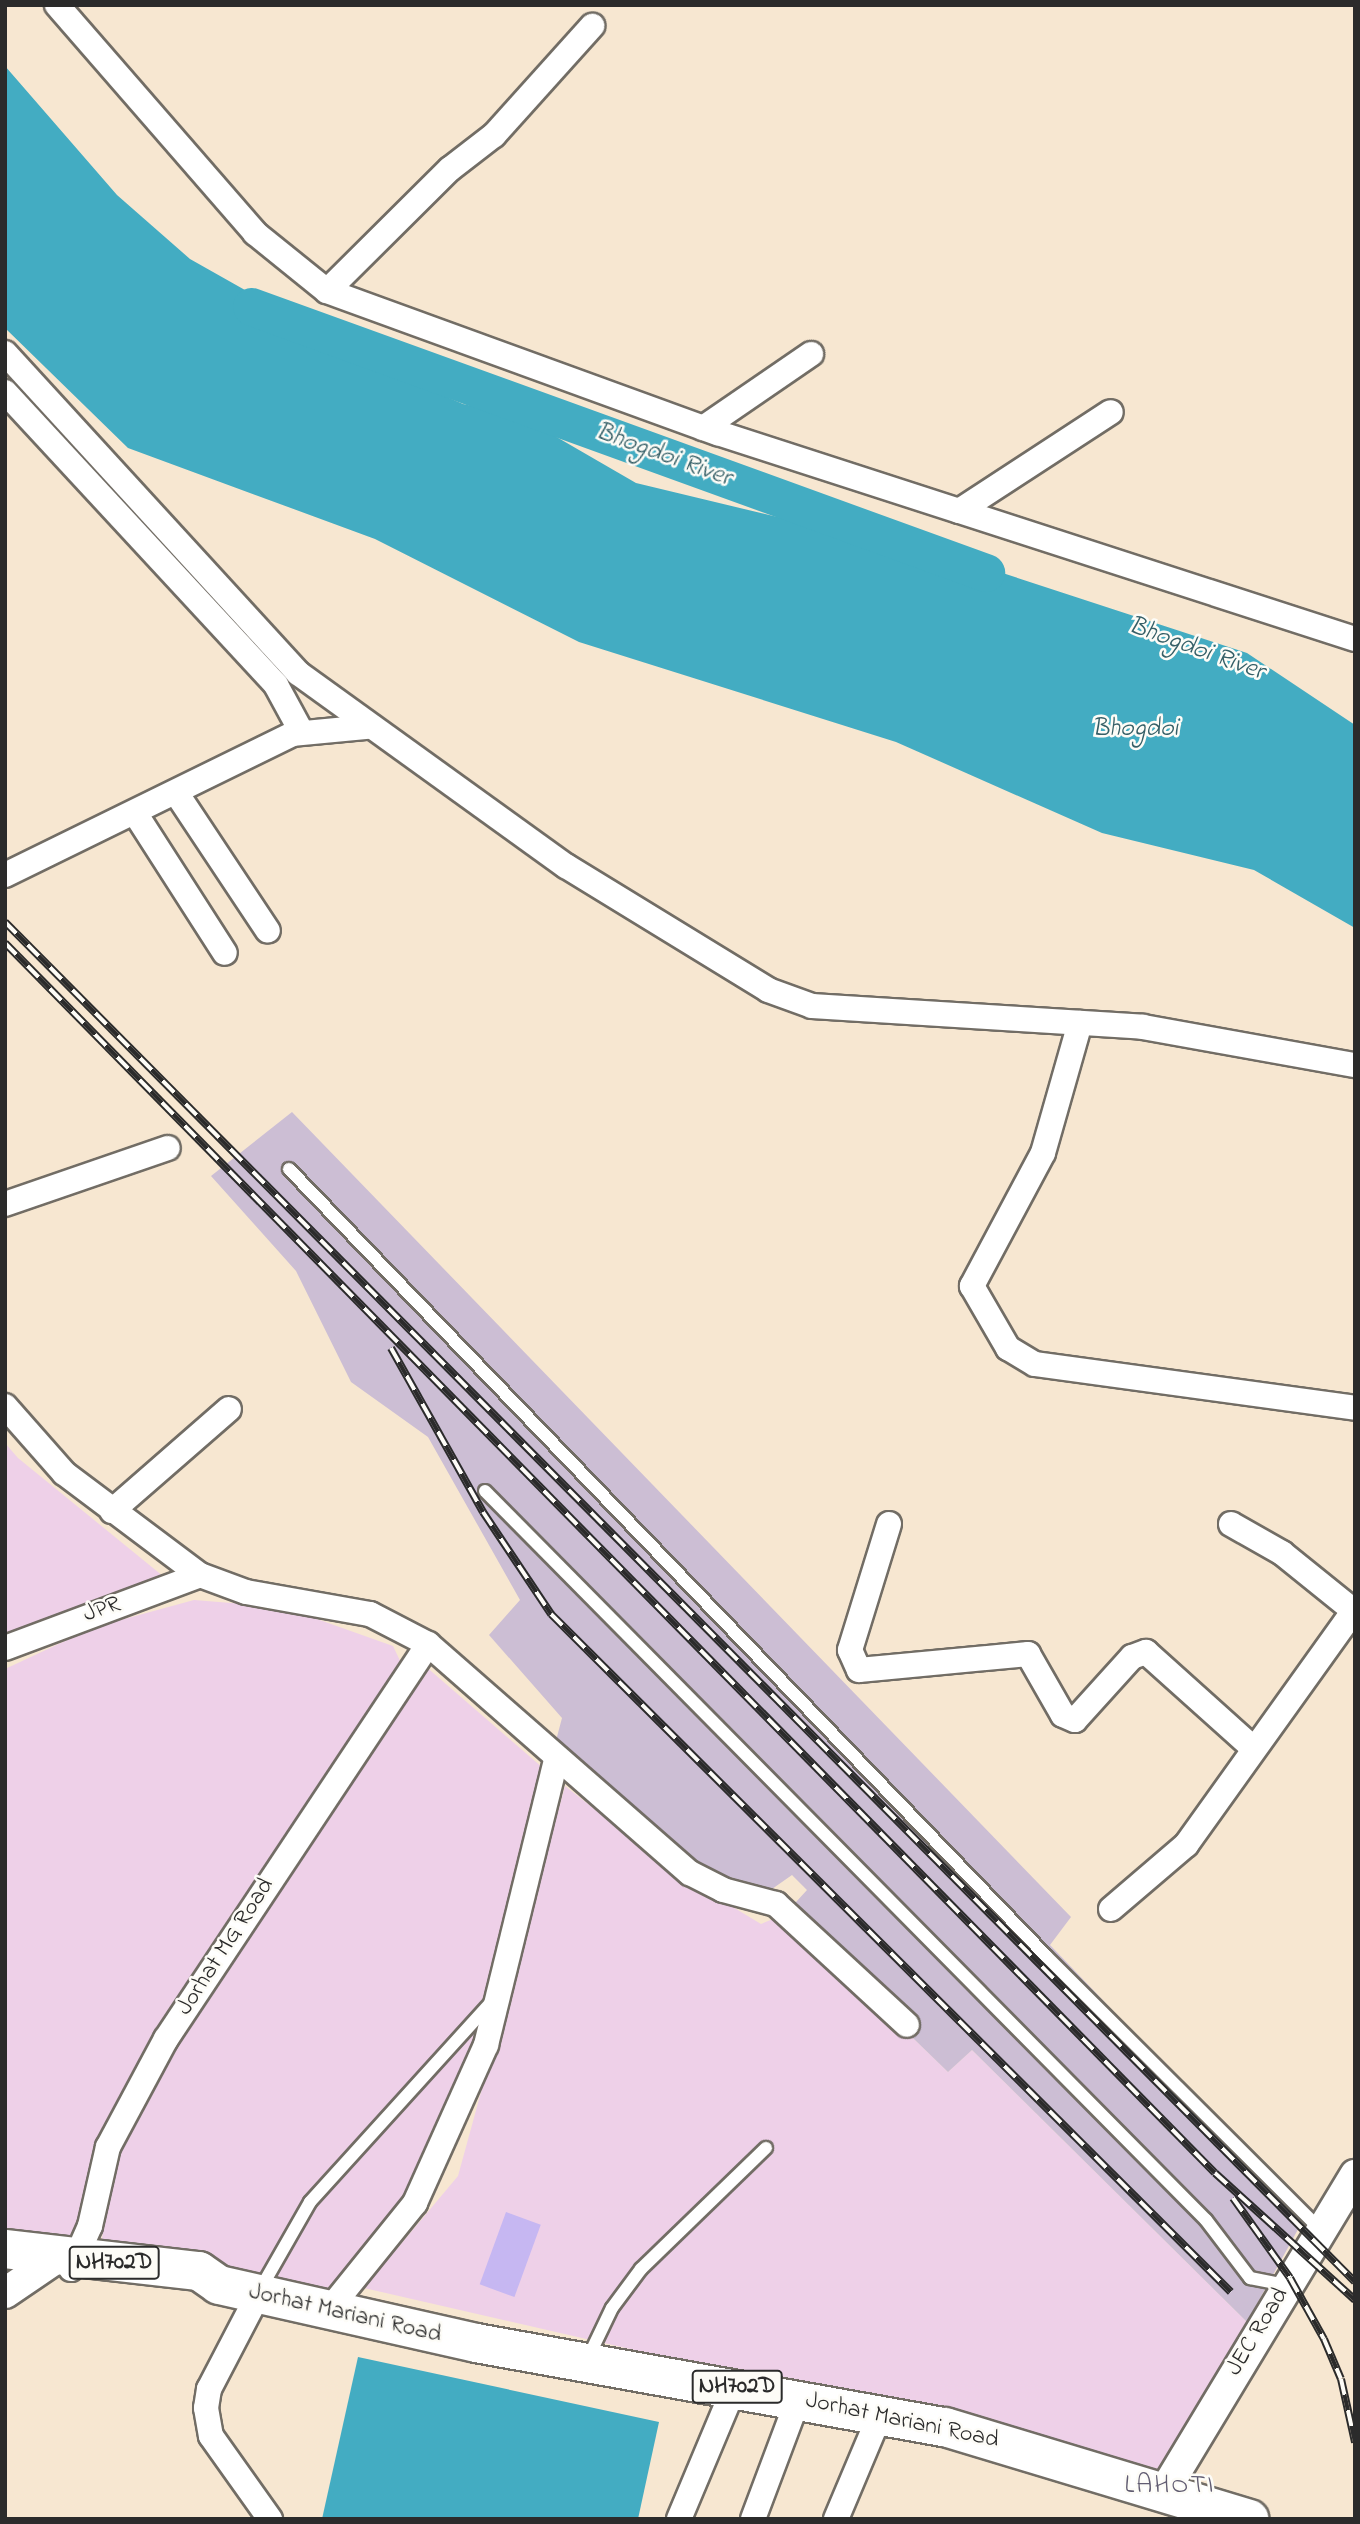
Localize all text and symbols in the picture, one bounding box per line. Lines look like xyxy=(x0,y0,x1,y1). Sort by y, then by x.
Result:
water label: Bhogdoi River xyxy=(591,417,735,495)
water label: Bhogdoi River xyxy=(1124,611,1268,689)
water label: Bhogdoi xyxy=(1092,714,1178,746)
street label: JPR xyxy=(80,1590,124,1630)
street label: Jorhat MG Road xyxy=(171,1873,281,2021)
road number: NH702D xyxy=(68,2244,160,2282)
street label: Jorhat Mariani Road xyxy=(246,2278,444,2350)
street label: JEC Road xyxy=(1221,2283,1295,2381)
road number: NH702D xyxy=(692,2368,782,2406)
street label: Jorhat Mariani Road xyxy=(803,2386,1001,2456)
district label: LAHOTI xyxy=(1125,2471,1215,2503)

